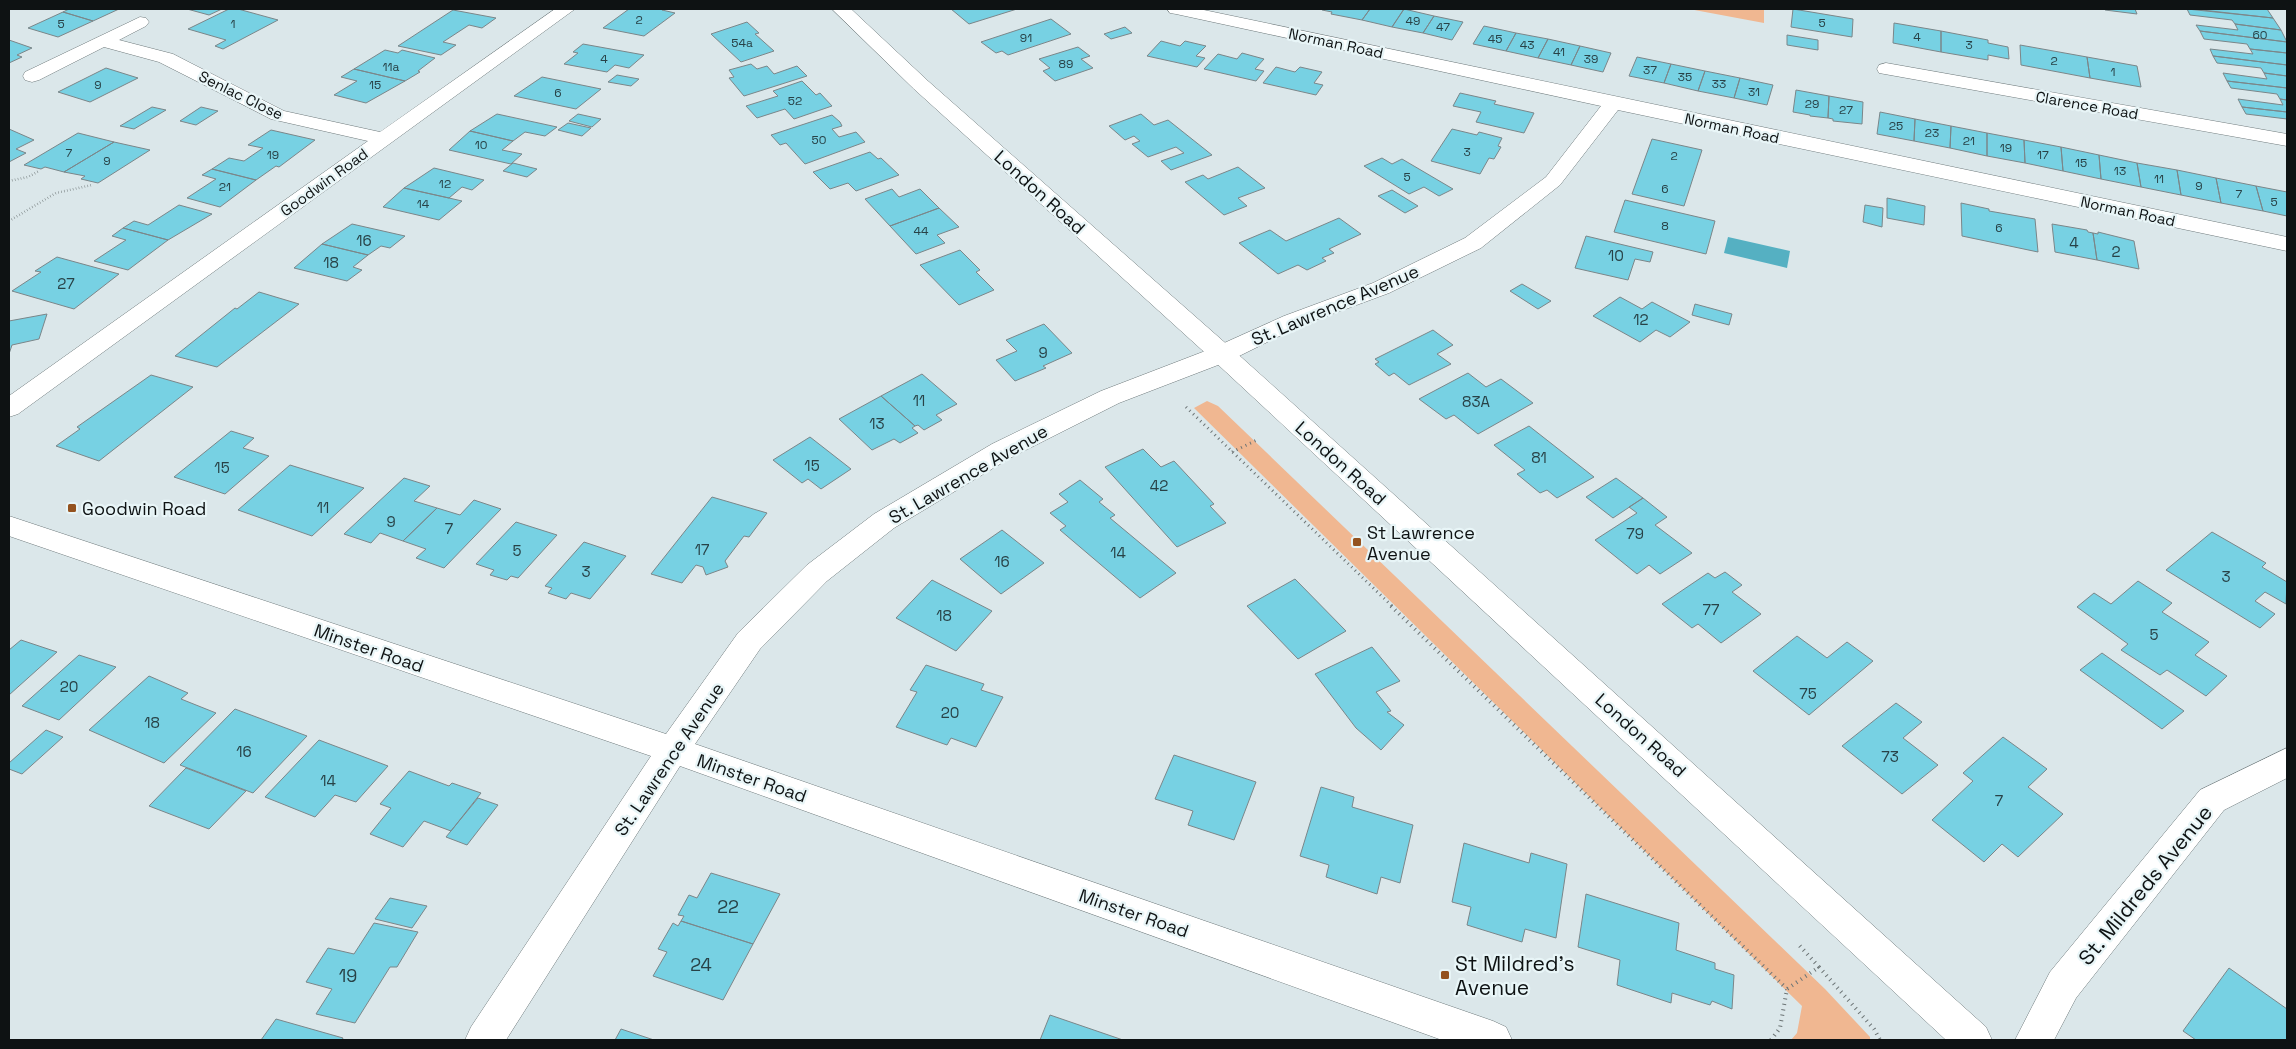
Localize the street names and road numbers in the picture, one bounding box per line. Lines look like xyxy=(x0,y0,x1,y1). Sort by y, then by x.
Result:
street label: Norman Road xyxy=(1287,24,1385,62)
street label: Senlac Close xyxy=(196,66,286,124)
street label: Clarence Road xyxy=(2034,87,2140,123)
street label: Norman Road xyxy=(1683,109,1781,147)
street label: Goodwin Road xyxy=(276,144,372,220)
street label: London Road xyxy=(990,145,1090,239)
street label: Norman Road xyxy=(2079,192,2177,230)
street label: St. Lawrence Avenue xyxy=(1248,259,1422,351)
street label: London Road xyxy=(1291,416,1391,510)
street label: St. Lawrence Avenue xyxy=(884,419,1052,529)
street label: Minster Road xyxy=(311,618,427,678)
street label: St. Lawrence Avenue xyxy=(609,678,729,840)
street label: London Road xyxy=(1591,688,1691,782)
street label: Minster Road xyxy=(694,748,810,808)
street label: St. Mildreds Avenue xyxy=(2072,799,2218,971)
street label: Minster Road xyxy=(1076,883,1192,943)

